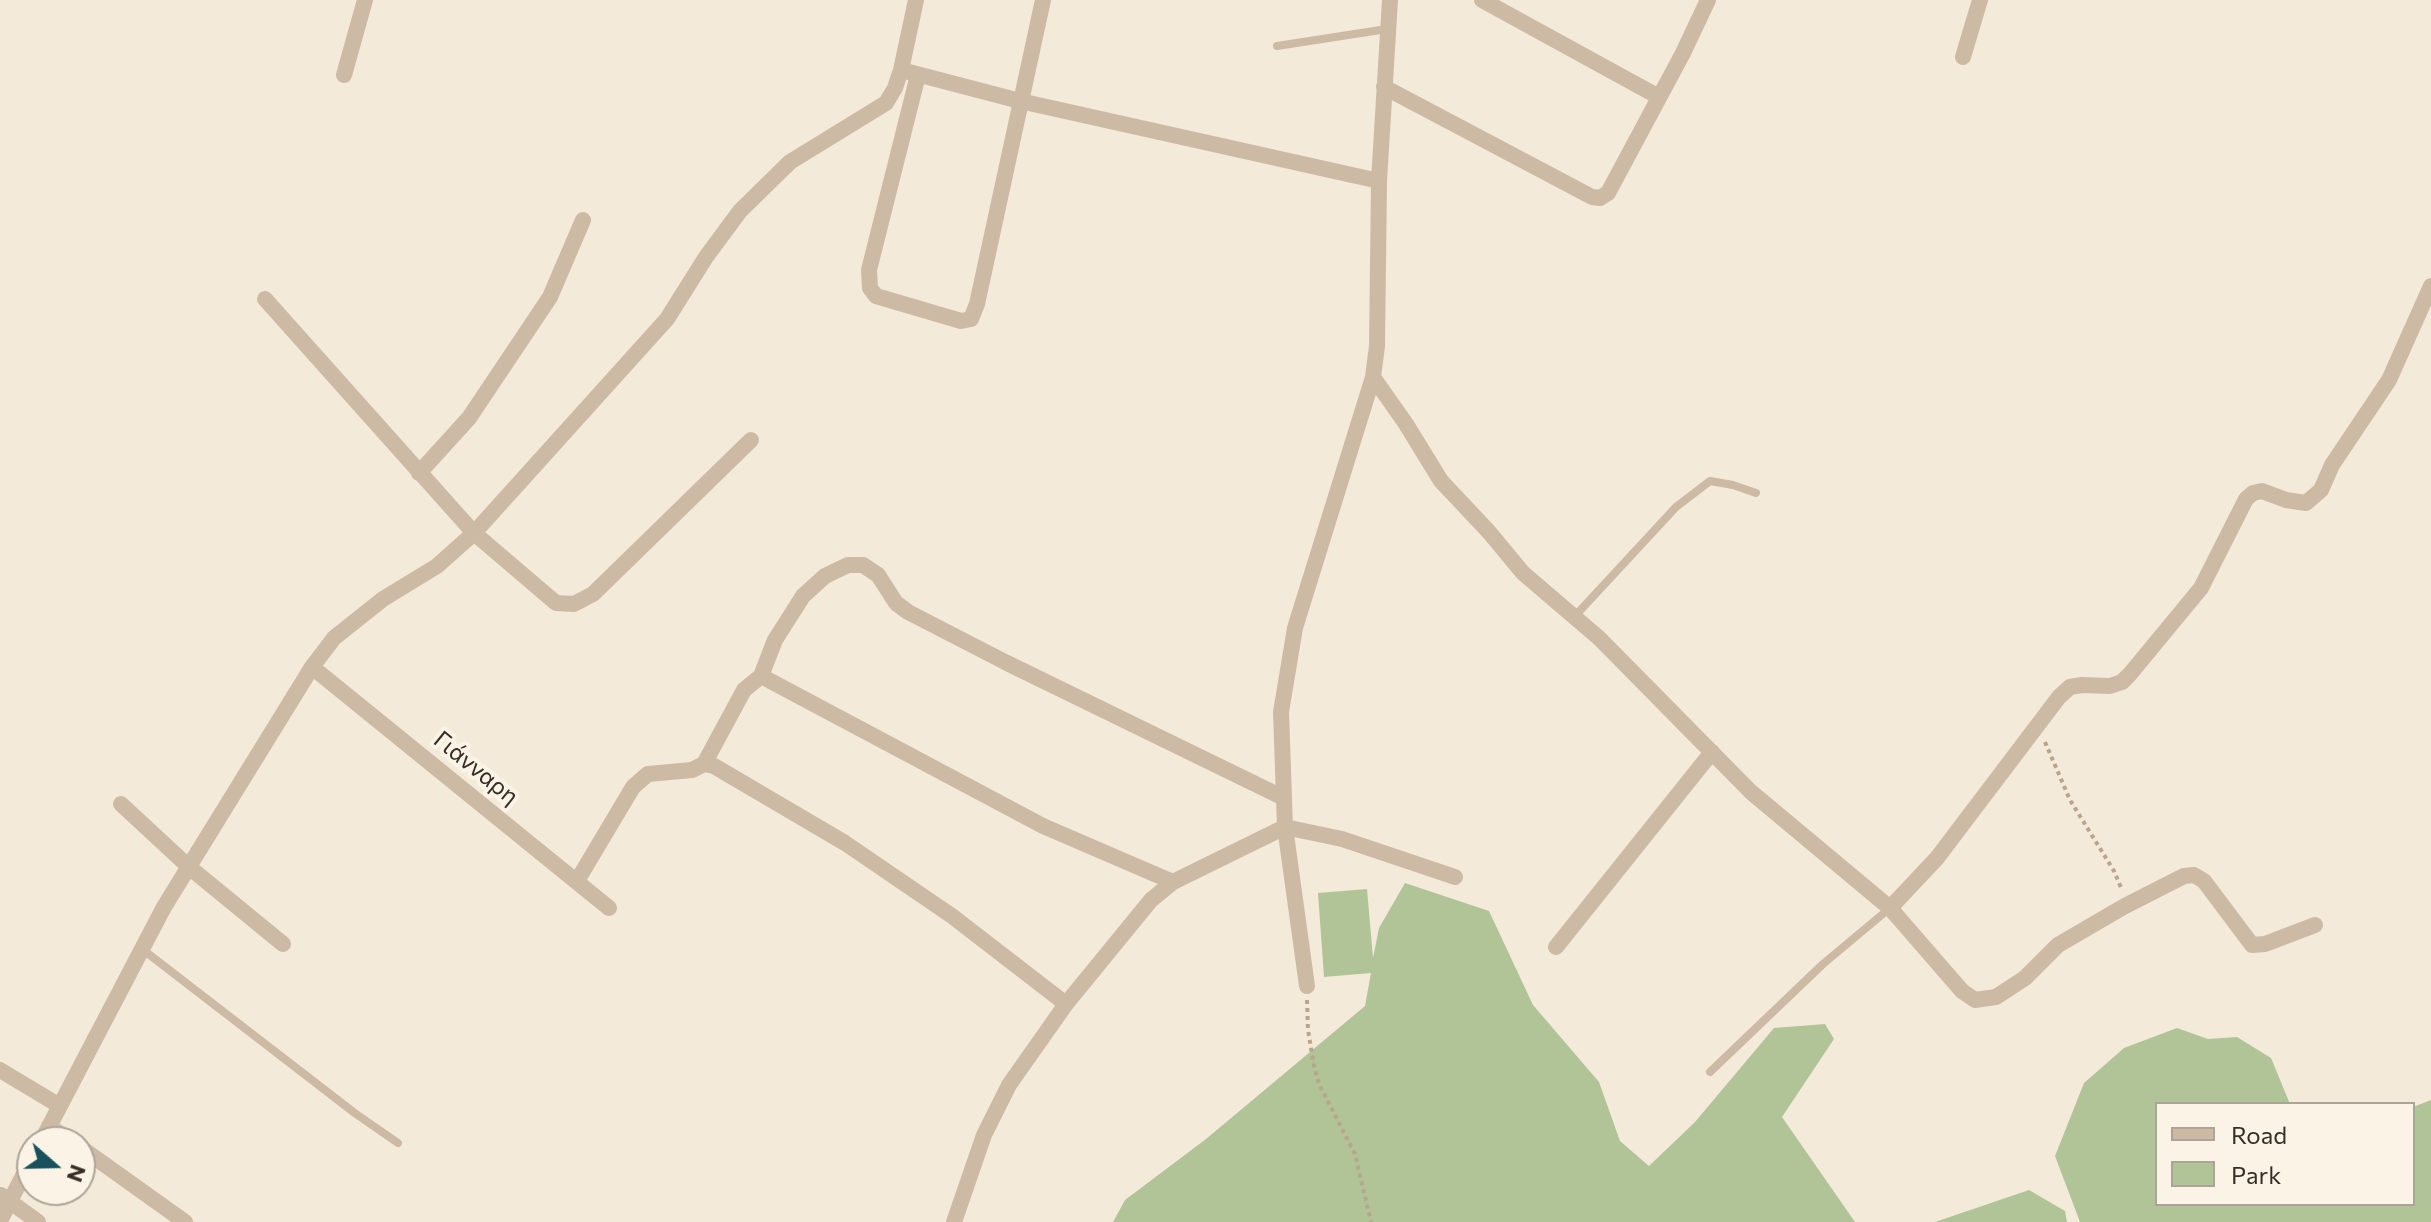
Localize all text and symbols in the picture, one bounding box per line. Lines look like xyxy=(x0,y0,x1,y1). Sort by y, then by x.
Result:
street label: Γιάνναρη xyxy=(428,725,524,811)
legend xyxy=(2155,1102,2415,1206)
text: Road xyxy=(2231,1120,2287,1149)
north arrow xyxy=(16,1126,96,1206)
text: Park xyxy=(2231,1160,2281,1189)
text: N xyxy=(62,1161,93,1186)

